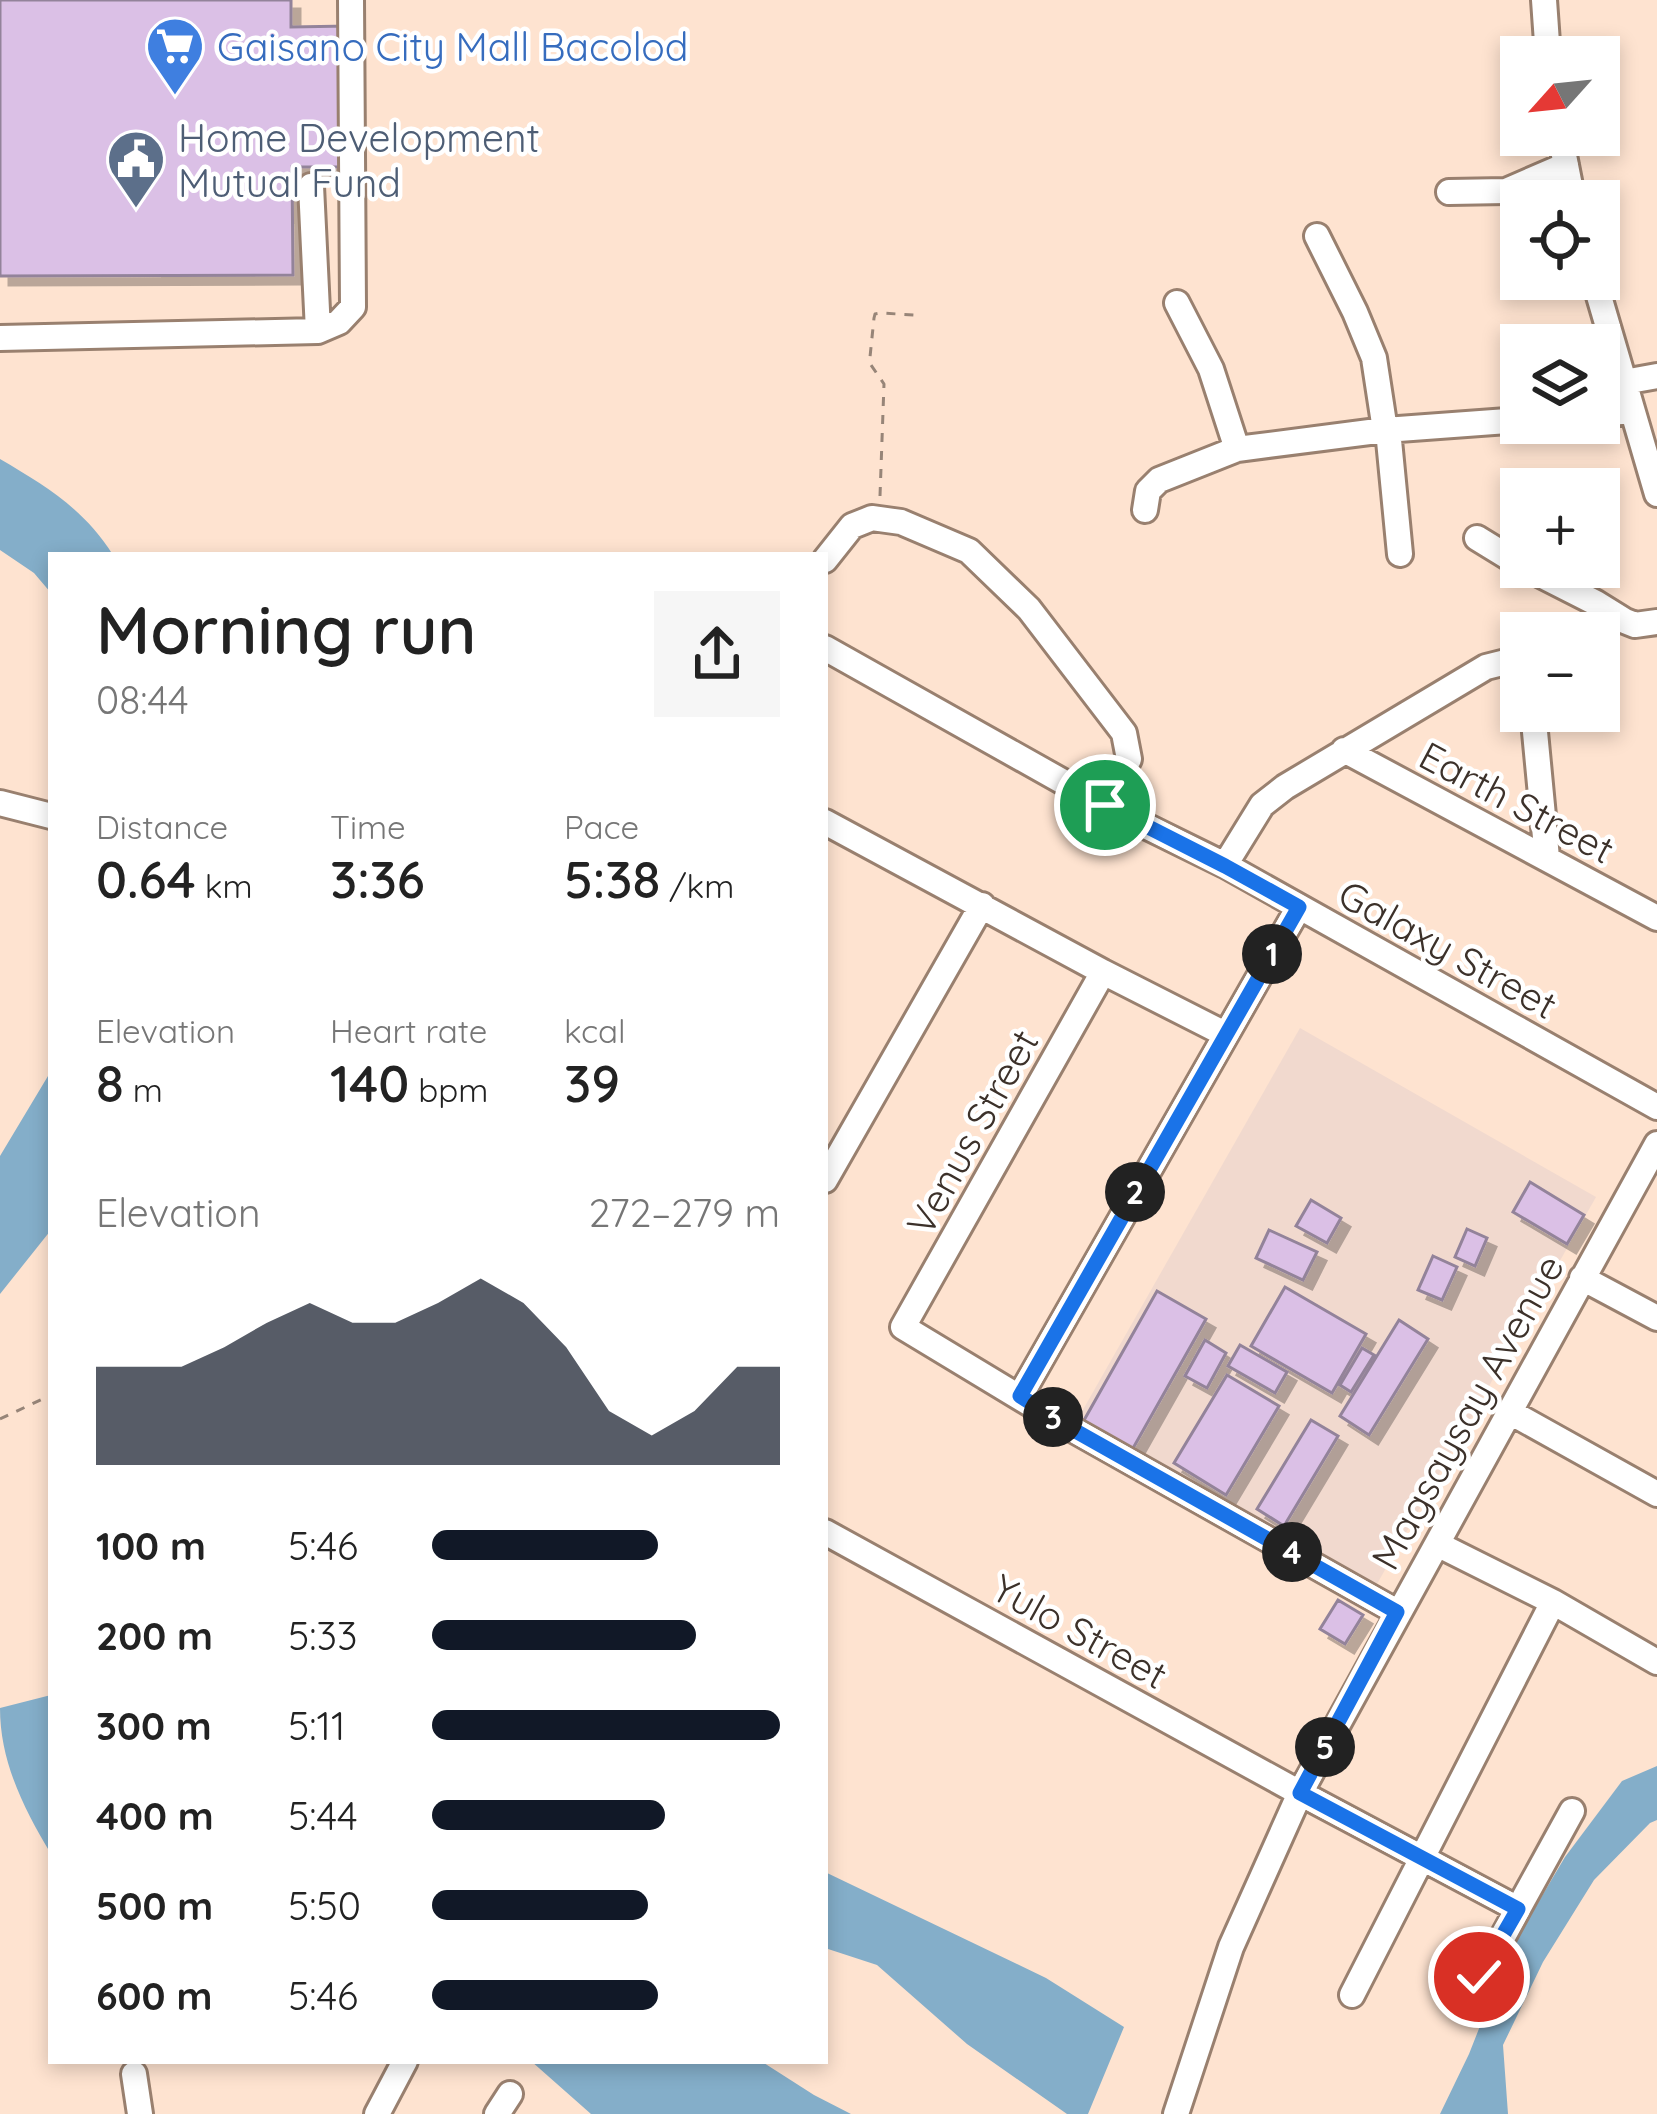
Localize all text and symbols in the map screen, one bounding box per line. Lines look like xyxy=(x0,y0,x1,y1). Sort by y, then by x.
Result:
supermarket icon: Gaisano City Mall Bacolod xyxy=(144,15,206,97)
place label: Gaisano City Mall Bacolod xyxy=(217,22,688,71)
north arrow xyxy=(1500,36,1620,156)
map controls xyxy=(1500,36,1620,732)
place label: Home Development Mutual Fund xyxy=(178,113,540,207)
public building icon: Home Development Mutual Fund xyxy=(105,128,167,210)
button: locate xyxy=(1500,180,1620,300)
button: layers xyxy=(1500,324,1620,444)
button: + xyxy=(1500,468,1620,588)
text: Morning run xyxy=(96,588,477,671)
button: share xyxy=(654,591,780,717)
button: − xyxy=(1500,612,1620,732)
text: 08:44 xyxy=(96,675,189,724)
street label: Earth Street xyxy=(1411,730,1623,874)
pin xyxy=(1054,754,1156,856)
icon: arrive xyxy=(1072,772,1138,838)
text: Distance xyxy=(96,806,228,847)
text: Time xyxy=(330,806,406,847)
text: Pace xyxy=(564,806,639,847)
text: 0.64 xyxy=(96,847,196,911)
text: 3:36 xyxy=(330,847,425,911)
text: 5:38 xyxy=(564,847,660,911)
text: km xyxy=(196,865,252,906)
text: /km xyxy=(660,865,734,906)
street label: Galaxy Street xyxy=(1330,869,1566,1029)
pin: 1 xyxy=(1242,924,1302,984)
text: 1 xyxy=(1266,933,1278,974)
text: Elevation xyxy=(96,1010,235,1051)
text: Heart rate xyxy=(330,1010,487,1051)
text: kcal xyxy=(564,1010,626,1051)
street label: Venus Street xyxy=(895,1021,1049,1243)
text: 8 xyxy=(96,1051,124,1115)
text: 140 xyxy=(330,1051,409,1115)
text: 39 xyxy=(564,1051,620,1115)
text: m xyxy=(124,1069,163,1110)
text: bpm xyxy=(409,1069,488,1110)
pin: 2 xyxy=(1105,1162,1165,1222)
text: 2 xyxy=(1126,1171,1144,1212)
text: Elevation xyxy=(96,1188,260,1237)
text: 272–279 m xyxy=(589,1188,780,1237)
street label: Magsaysay Avenue xyxy=(1360,1246,1574,1578)
pin: 3 xyxy=(1023,1387,1083,1447)
text: 3 xyxy=(1044,1396,1062,1437)
text: 100 m xyxy=(96,1521,206,1570)
text: 5:46 xyxy=(288,1521,358,1570)
pin: 4 xyxy=(1262,1522,1322,1582)
text: 4 xyxy=(1282,1531,1302,1572)
street label: Yulo Street xyxy=(984,1563,1176,1699)
text: 200 m xyxy=(96,1611,213,1660)
text: 5:33 xyxy=(288,1611,357,1660)
text: 300 m xyxy=(96,1701,212,1750)
text: 5:11 xyxy=(288,1701,345,1750)
pin: 5 xyxy=(1295,1717,1355,1777)
text: 5 xyxy=(1315,1726,1335,1767)
text: 400 m xyxy=(96,1791,214,1840)
text: 5:44 xyxy=(288,1791,358,1840)
text: 500 m xyxy=(96,1881,213,1930)
text: 5:50 xyxy=(288,1881,361,1930)
pin xyxy=(1428,1926,1530,2028)
icon: check xyxy=(1446,1944,1512,2010)
text: 600 m xyxy=(96,1971,212,2020)
text: 5:46 xyxy=(288,1971,358,2020)

